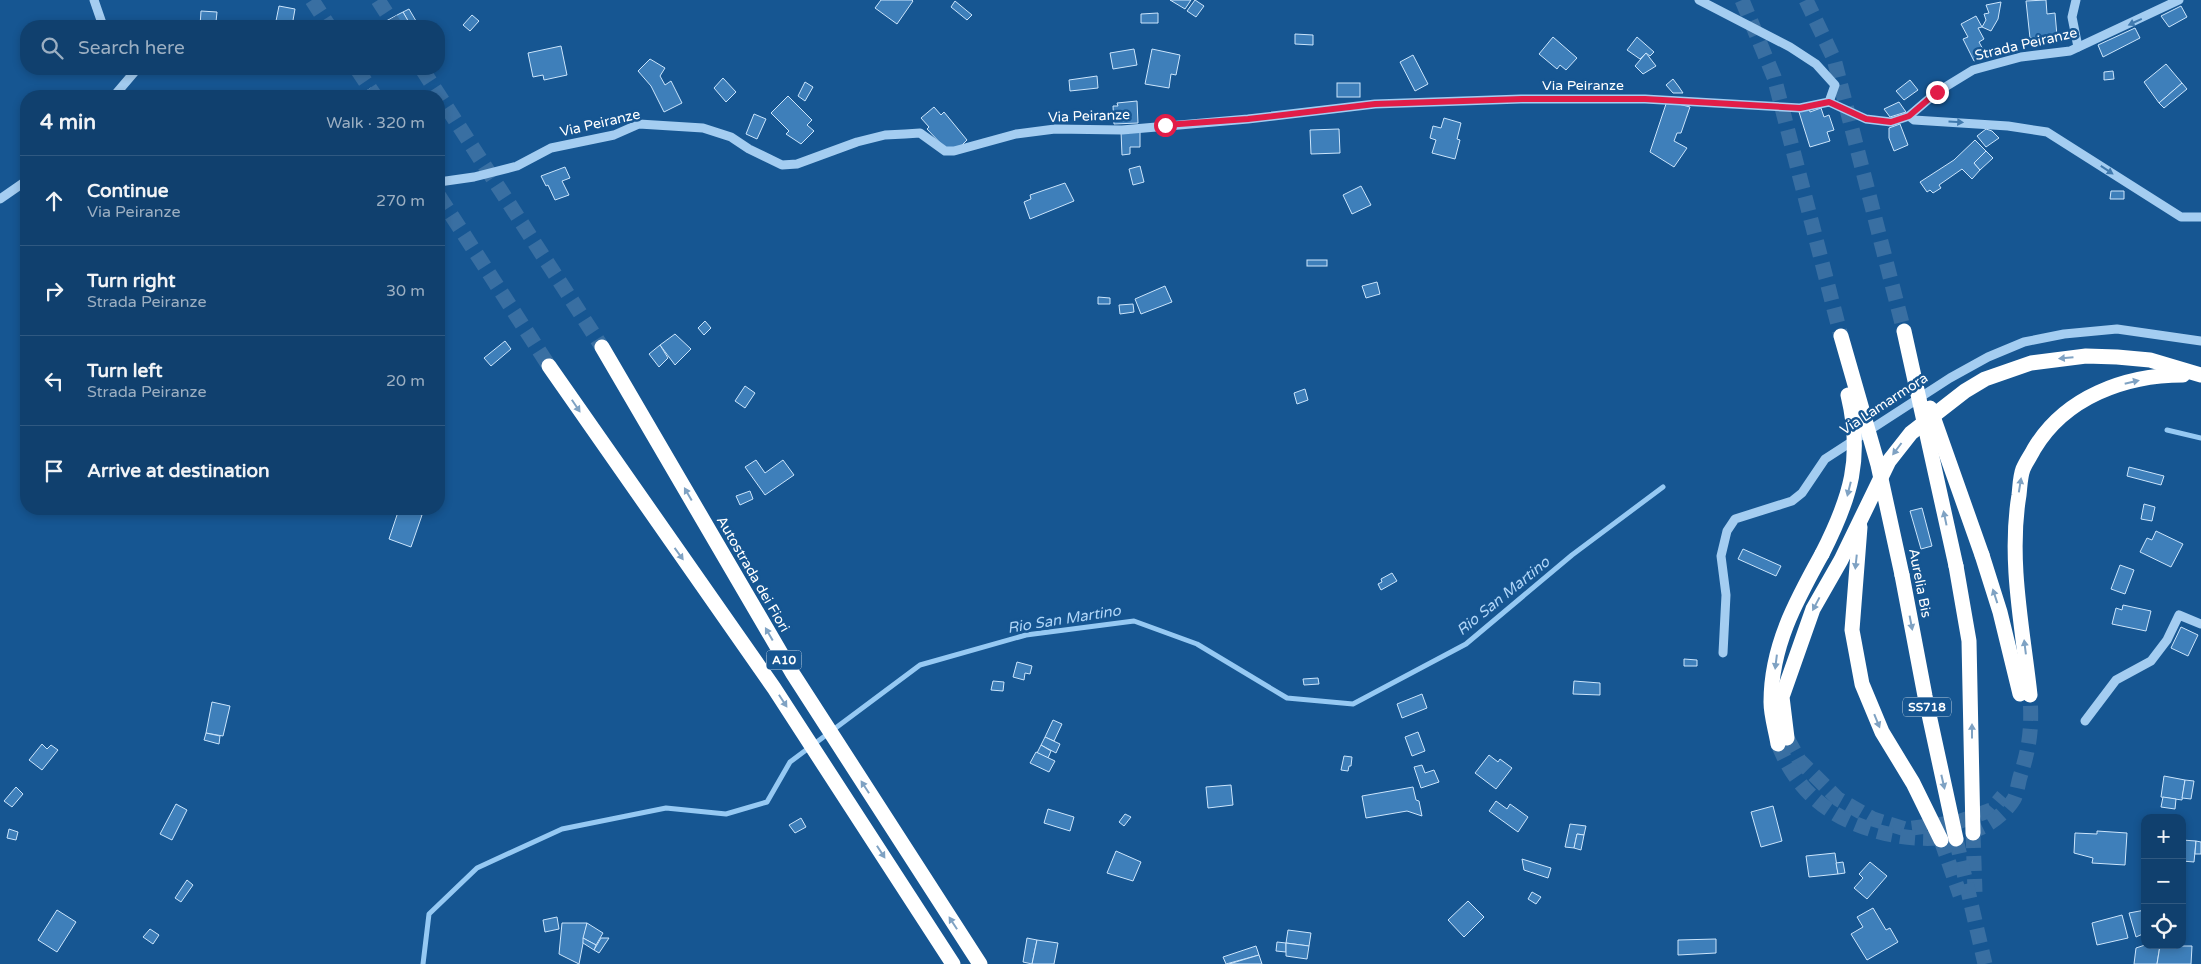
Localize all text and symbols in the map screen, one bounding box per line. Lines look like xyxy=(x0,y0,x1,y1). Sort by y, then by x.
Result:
one-way arrow xyxy=(2128,18,2142,26)
search box xyxy=(20,20,445,75)
street label: Strada Peiranze xyxy=(1973,24,2079,64)
icon: search xyxy=(38,34,66,62)
text: Search here xyxy=(78,37,185,59)
street label: Via Peiranze xyxy=(1542,77,1624,94)
route end xyxy=(1926,81,1949,104)
street label: Via Peiranze xyxy=(558,105,642,140)
street label: Via Peiranze xyxy=(1048,106,1130,126)
text: 4 min xyxy=(40,110,96,135)
text: Walk · 320 m xyxy=(326,113,425,133)
route start xyxy=(1154,114,1177,137)
one-way arrow xyxy=(1948,118,1964,126)
one-way arrow xyxy=(2100,165,2114,175)
text: Continue xyxy=(87,180,169,202)
icon: ahead xyxy=(40,187,68,215)
text: 270 m xyxy=(376,191,425,211)
text: Via Peiranze xyxy=(87,202,181,222)
text: Turn right xyxy=(87,270,175,292)
icon: right xyxy=(40,277,68,305)
text: 30 m xyxy=(386,281,425,301)
text: Strada Peiranze xyxy=(87,292,206,312)
one-way arrow xyxy=(2058,354,2074,362)
text: Turn left xyxy=(87,360,163,382)
icon: left xyxy=(40,367,68,395)
street label: Via Lamarmora xyxy=(1837,369,1931,439)
text: 20 m xyxy=(386,371,425,391)
one-way arrow xyxy=(2125,378,2140,386)
text: Strada Peiranze xyxy=(87,382,206,402)
one-way arrow xyxy=(571,399,581,413)
one-way arrow xyxy=(1892,442,1903,455)
icon: arrive xyxy=(40,457,68,485)
text: Arrive at destination xyxy=(87,460,270,482)
one-way arrow xyxy=(2017,477,2025,493)
one-way arrow xyxy=(1845,481,1853,496)
one-way arrow xyxy=(683,487,692,500)
one-way arrow xyxy=(1941,511,1949,526)
street label: Autostrada dei Fiori xyxy=(713,513,793,635)
one-way arrow xyxy=(674,547,684,560)
street label: Aurelia Bis xyxy=(1905,547,1935,619)
water label: Rio San Martino xyxy=(1453,552,1554,639)
one-way arrow xyxy=(1852,554,1860,570)
one-way arrow xyxy=(1991,588,1999,603)
one-way arrow xyxy=(1812,597,1820,611)
water label: Rio San Martino xyxy=(1006,601,1123,637)
one-way arrow xyxy=(1907,616,1915,632)
one-way arrow xyxy=(765,628,774,641)
one-way arrow xyxy=(2021,639,2029,655)
road number: A10 xyxy=(766,650,802,670)
one-way arrow xyxy=(1772,654,1780,670)
one-way arrow xyxy=(778,694,787,707)
road number: SS718 xyxy=(1903,698,1951,716)
one-way arrow xyxy=(1873,714,1881,729)
one-way arrow xyxy=(1968,723,1976,739)
one-way arrow xyxy=(1939,775,1947,790)
one-way arrow xyxy=(861,780,870,793)
map controls xyxy=(2141,814,2186,949)
button: + xyxy=(2141,814,2186,859)
one-way arrow xyxy=(876,845,885,858)
button: − xyxy=(2141,859,2186,904)
button: locate xyxy=(2141,904,2186,949)
one-way arrow xyxy=(949,916,958,930)

